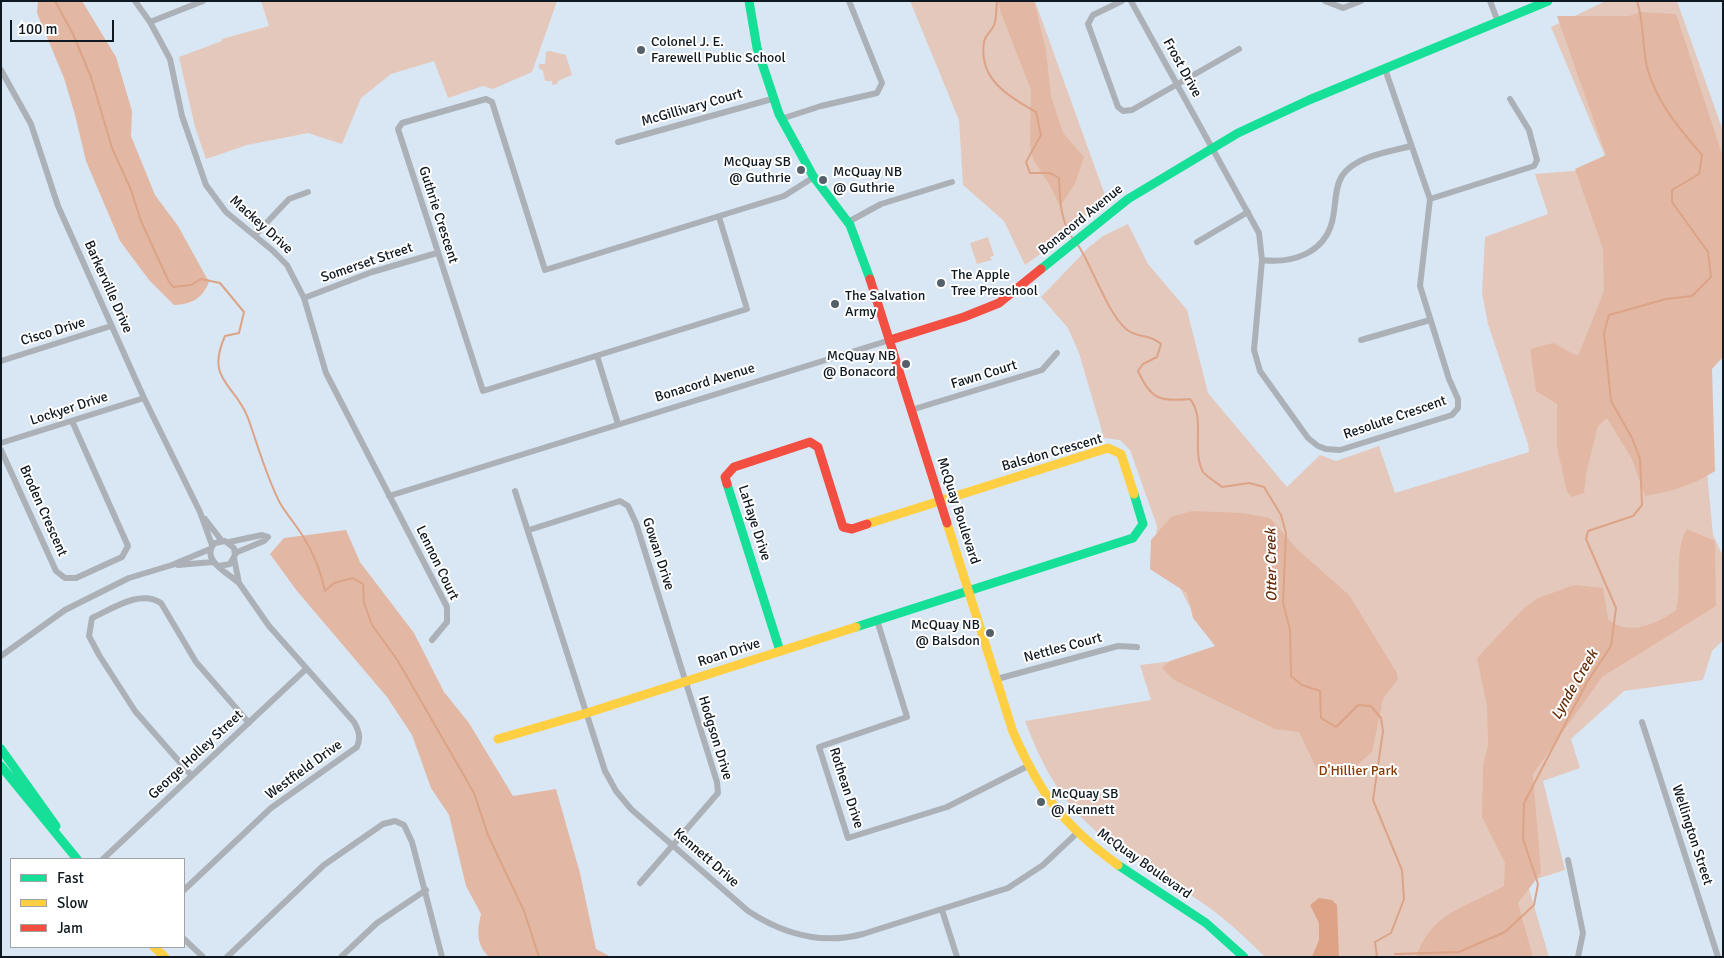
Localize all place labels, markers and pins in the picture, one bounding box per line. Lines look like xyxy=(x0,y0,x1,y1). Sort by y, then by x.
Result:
place label: Colonel J. E. Farewell Public School xyxy=(651,34,786,66)
marker: Colonel J. E. Farewell Public School xyxy=(635,44,647,56)
place label: McQuay SB @ Guthrie xyxy=(724,154,791,186)
marker: McQuay SB @ Guthrie xyxy=(795,164,807,176)
place label: McQuay NB @ Guthrie xyxy=(833,164,902,196)
marker: McQuay NB @ Guthrie xyxy=(817,174,829,186)
place label: The Apple Tree Preschool xyxy=(951,267,1038,300)
marker: The Apple Tree Preschool xyxy=(935,277,947,289)
place label: The Salvation Army xyxy=(845,288,925,321)
marker: The Salvation Army xyxy=(829,298,841,310)
place label: McQuay NB @ Bonacord xyxy=(823,348,896,381)
marker: McQuay NB @ Bonacord xyxy=(900,358,912,370)
place label: McQuay NB @ Balsdon xyxy=(911,617,980,650)
marker: McQuay NB @ Balsdon xyxy=(984,627,996,639)
place label: McQuay SB @ Kennett xyxy=(1051,786,1118,819)
marker: McQuay SB @ Kennett xyxy=(1035,796,1047,808)

